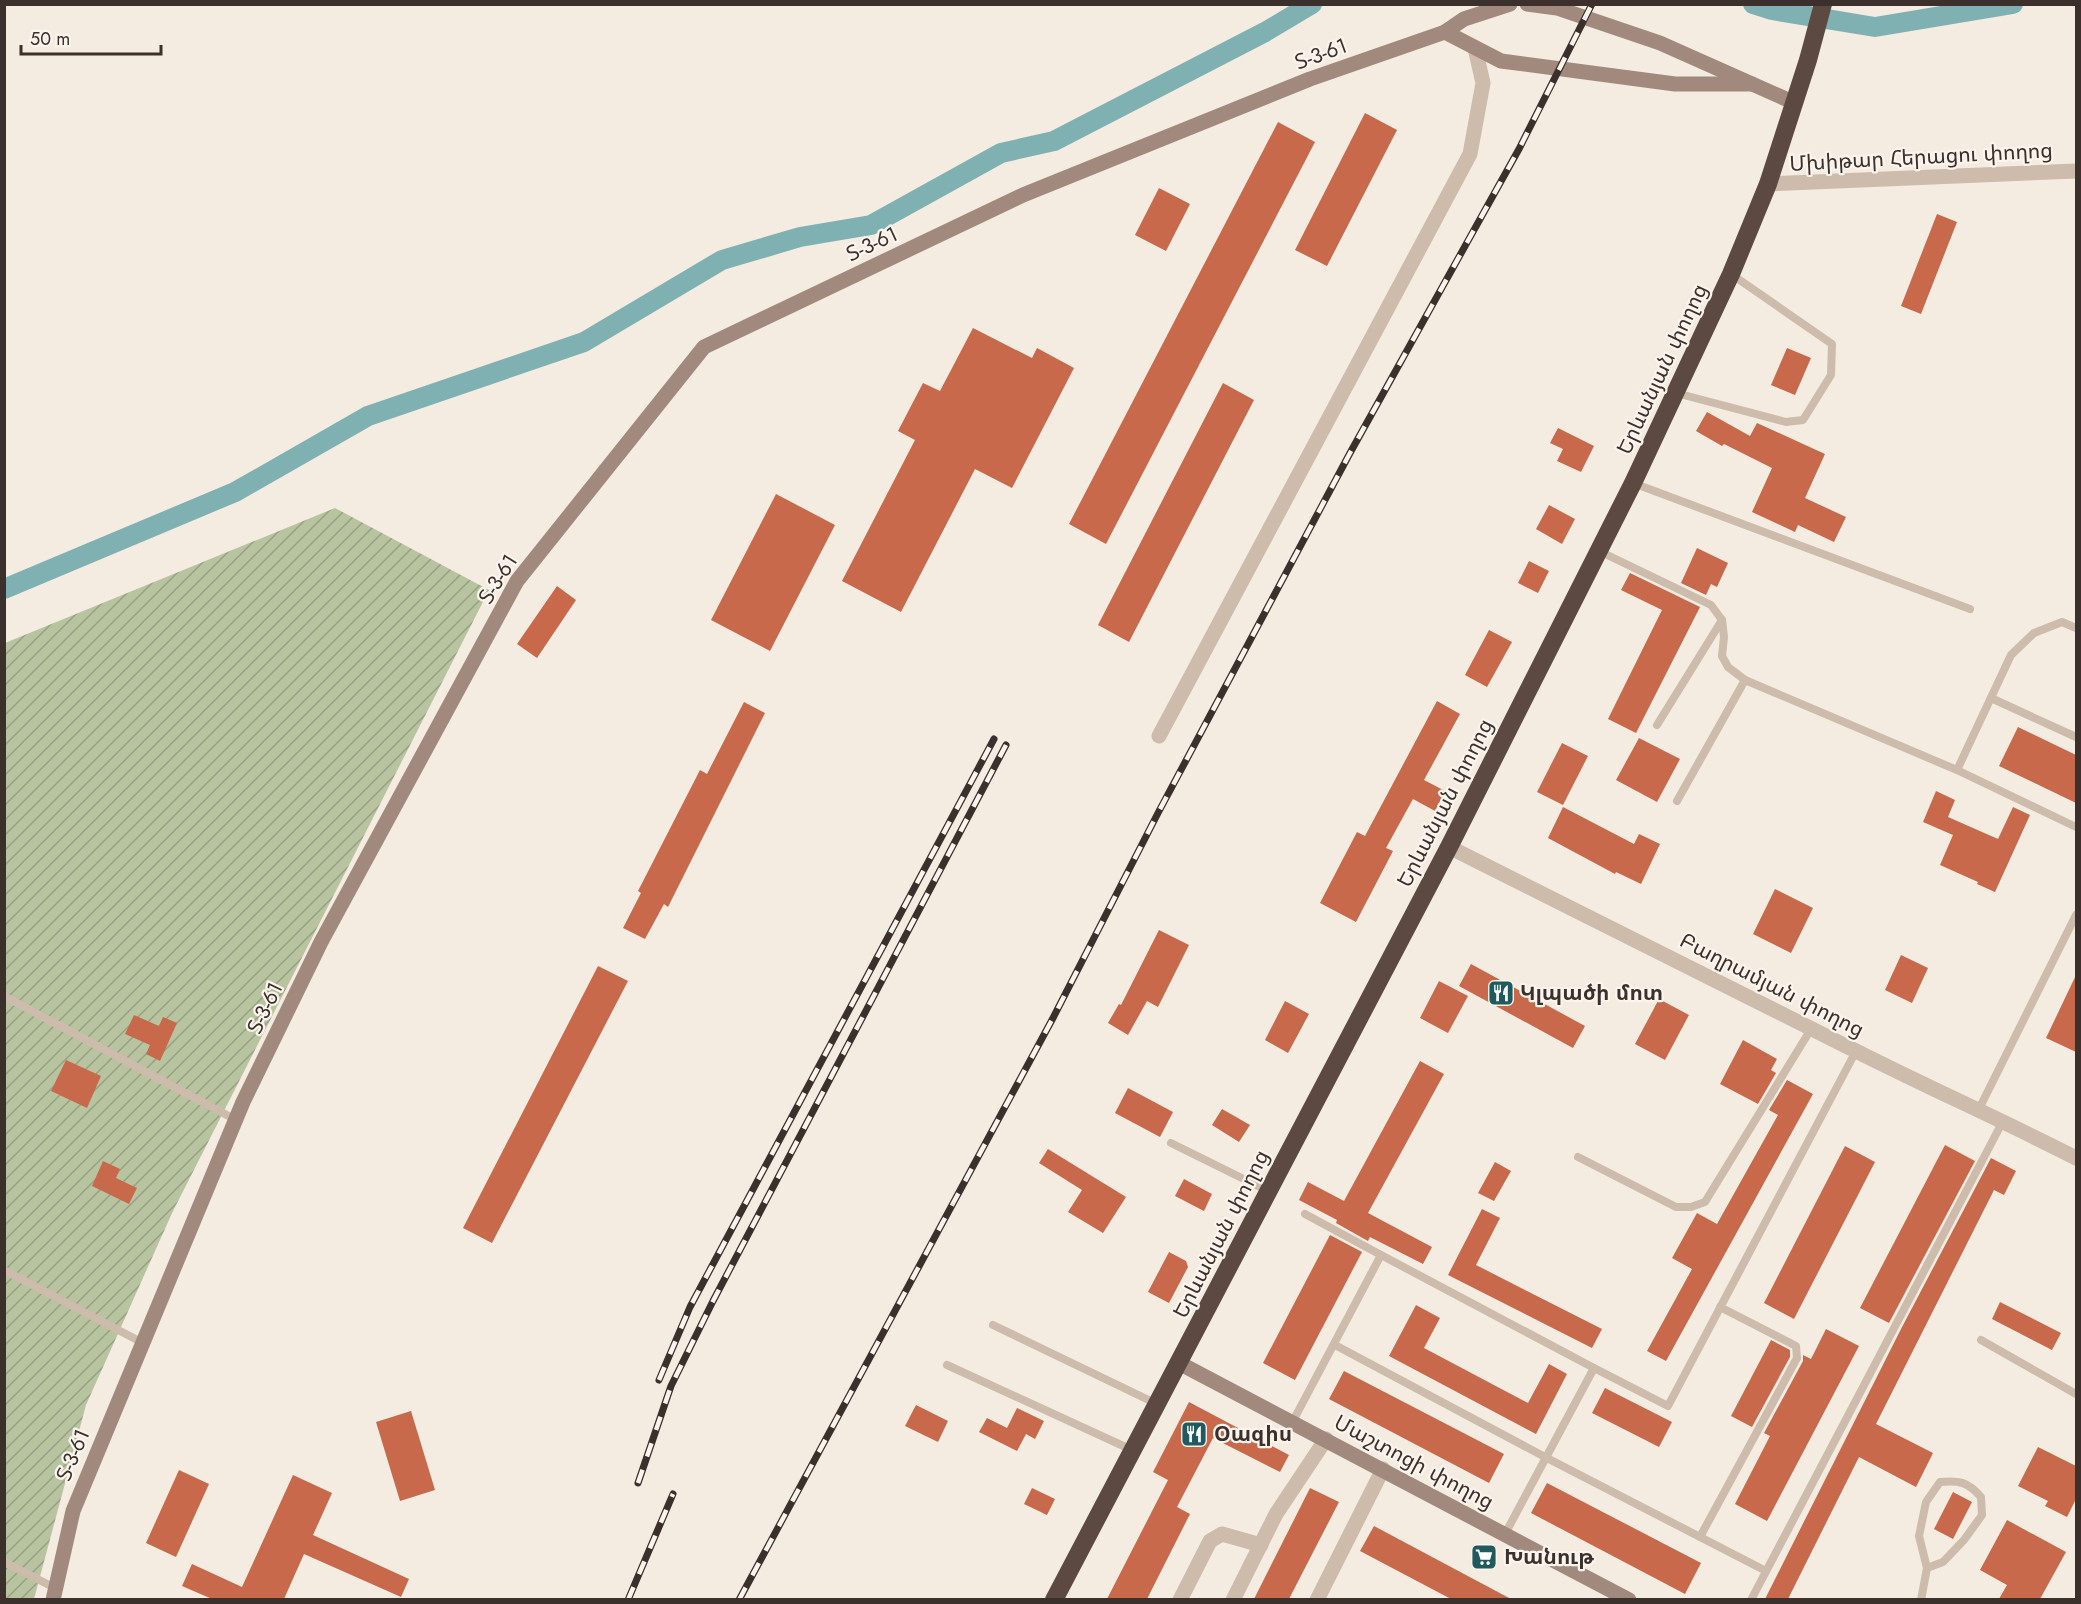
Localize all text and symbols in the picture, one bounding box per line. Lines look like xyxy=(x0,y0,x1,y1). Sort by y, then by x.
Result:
scale bar xyxy=(21,18,160,56)
text: 50 m xyxy=(30,26,70,52)
street label: Տ-3-61 xyxy=(1291,31,1351,77)
street label: Մխիթար Հերացու փողոց xyxy=(1789,135,2053,179)
street label: Տ-3-61 xyxy=(841,219,903,269)
street label: Երևանյան փողոց xyxy=(1609,279,1715,459)
street label: Տ-3-61 xyxy=(471,548,525,610)
street label: Երևանյան փողոց xyxy=(1390,714,1500,892)
street label: Բաղրամյան փողոց xyxy=(1675,925,1869,1045)
street label: Տ-3-61 xyxy=(240,977,290,1039)
restaurant icon: Կլպածի մոտ xyxy=(1486,978,1516,1008)
place label: Կլպածի մոտ xyxy=(1520,978,1663,1008)
street label: Երևանյան փողոց xyxy=(1166,1145,1276,1323)
street label: Մաշտոցի փողոց xyxy=(1329,1407,1499,1517)
restaurant icon: Օազիս xyxy=(1179,1419,1209,1449)
place label: Օազիս xyxy=(1214,1419,1292,1449)
street label: Տ-3-61 xyxy=(49,1424,97,1486)
supermarket icon: Խանութ xyxy=(1469,1542,1499,1572)
place label: Խանութ xyxy=(1504,1542,1594,1572)

